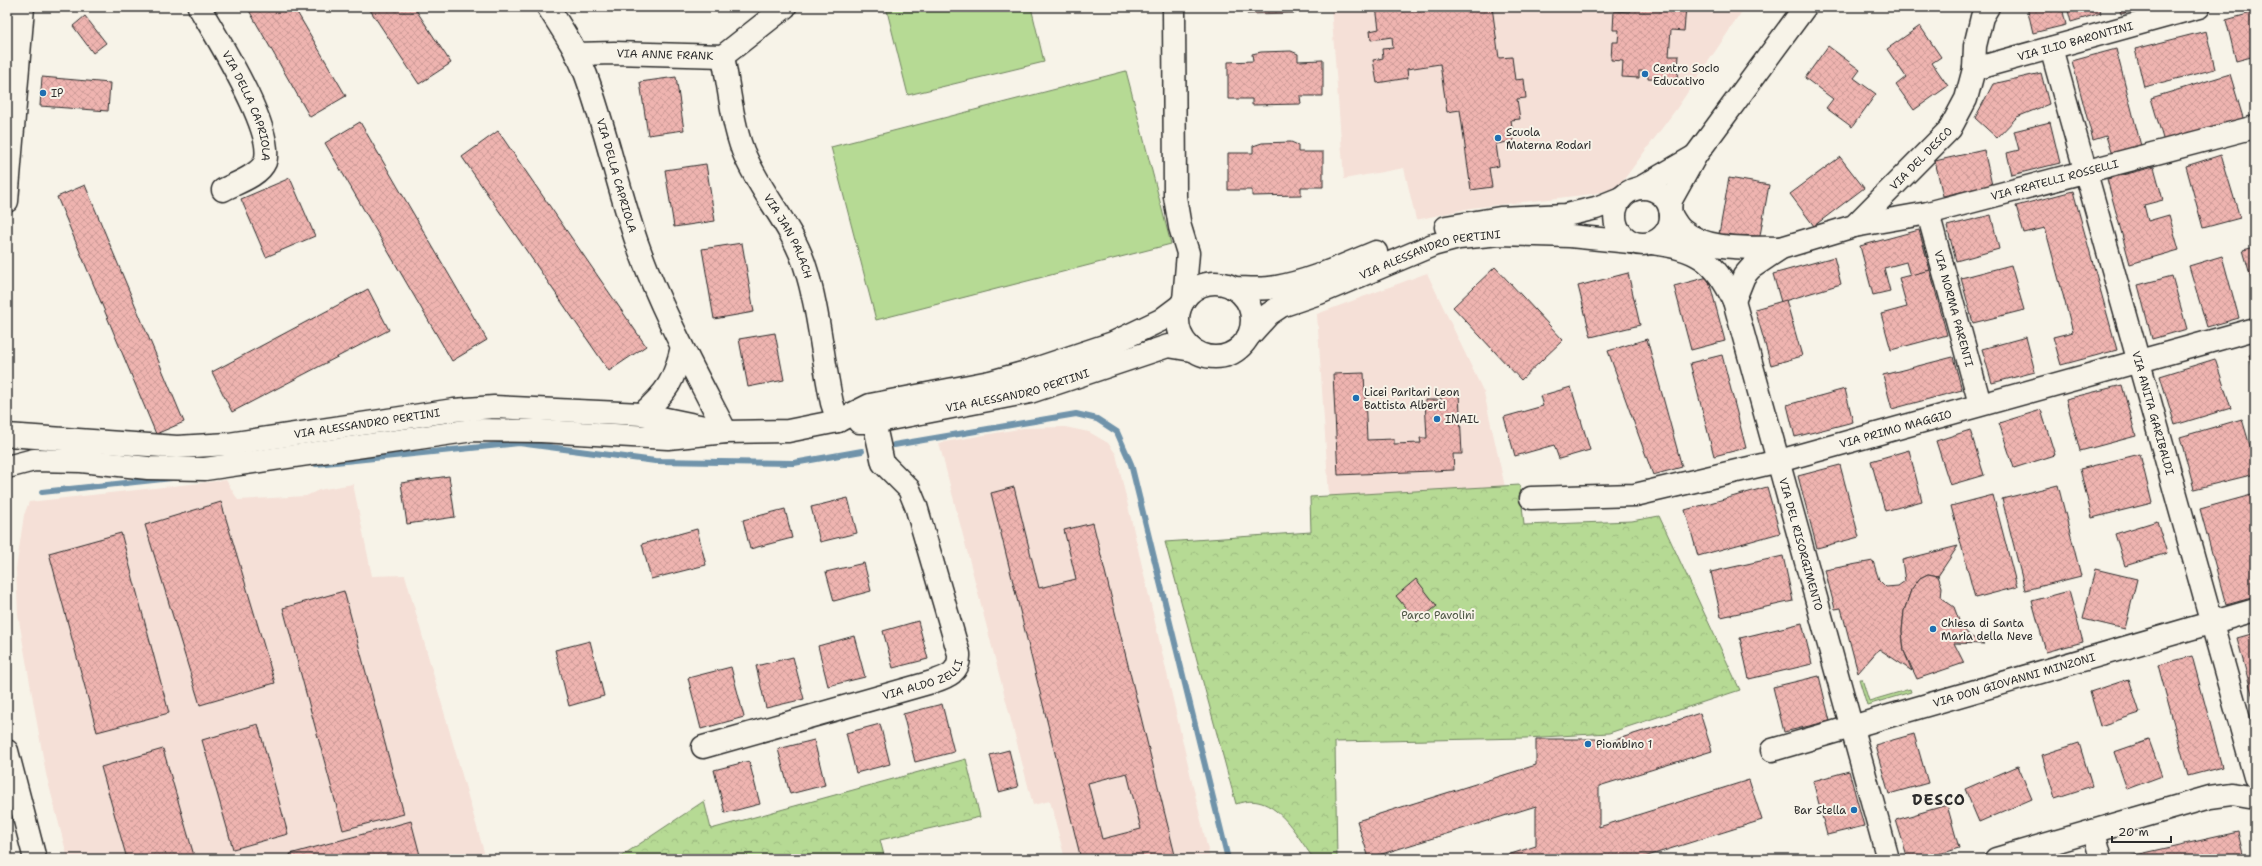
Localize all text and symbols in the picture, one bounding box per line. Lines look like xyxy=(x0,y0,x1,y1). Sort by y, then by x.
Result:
street label: VIA ILIO BARONTINI xyxy=(2016,18,2135,64)
street label: VIA ANNE FRANK xyxy=(616,46,714,63)
street label: VIA DELLA CAPRIOLA xyxy=(219,48,274,162)
place label: Centro Socio Educativo xyxy=(1653,61,1720,89)
marker: Centro Socio Educativo xyxy=(1640,69,1650,79)
place label: IP xyxy=(51,86,63,101)
marker: IP xyxy=(38,88,48,98)
street label: VIA DELLA CAPRIOLA xyxy=(593,116,640,234)
street label: VIA DEL DESCO xyxy=(1886,124,1956,193)
place label: Scuola Materna Rodari xyxy=(1506,125,1591,153)
marker: Scuola Materna Rodari xyxy=(1493,133,1503,143)
street label: VIA FRATELLI ROSSELLI xyxy=(1989,156,2120,204)
street label: VIA JAN PALACH xyxy=(760,191,816,280)
street label: VIA ALESSANDRO PERTINI xyxy=(1357,227,1501,283)
street label: VIA NORMA PARENTI xyxy=(1931,248,1977,369)
street label: VIA ANITA GARIBALDI xyxy=(2129,349,2178,477)
street label: VIA ALESSANDRO PERTINI xyxy=(944,365,1091,416)
place label: Licei Paritari Leon Battista Alberti xyxy=(1364,385,1460,413)
marker: Licei Paritari Leon Battista Alberti xyxy=(1351,393,1361,403)
street label: VIA ALESSANDRO PERTINI xyxy=(293,405,441,442)
street label: VIA PRIMO MAGGIO xyxy=(1838,406,1953,451)
place label: INAIL xyxy=(1445,412,1479,427)
marker: INAIL xyxy=(1432,414,1442,424)
street label: VIA DEL RISORGIMENTO xyxy=(1776,476,1827,612)
park label: Parco Pavolini xyxy=(1401,608,1475,623)
place label: Chiesa di Santa Maria della Neve xyxy=(1941,616,2033,644)
marker: Chiesa di Santa Maria della Neve xyxy=(1928,624,1938,634)
street label: VIA DON GIOVANNI MINZONI xyxy=(1931,649,2097,710)
street label: VIA ALDO ZELLI xyxy=(881,658,966,703)
place label: Piombino 1 xyxy=(1596,737,1652,752)
marker: Piombino 1 xyxy=(1583,739,1593,749)
district label: DESCO xyxy=(1912,790,1966,810)
place label: Bar Stella xyxy=(1794,803,1846,818)
marker: Bar Stella xyxy=(1849,805,1859,815)
scale bar xyxy=(2112,818,2171,844)
text: 20 m xyxy=(2118,824,2149,840)

